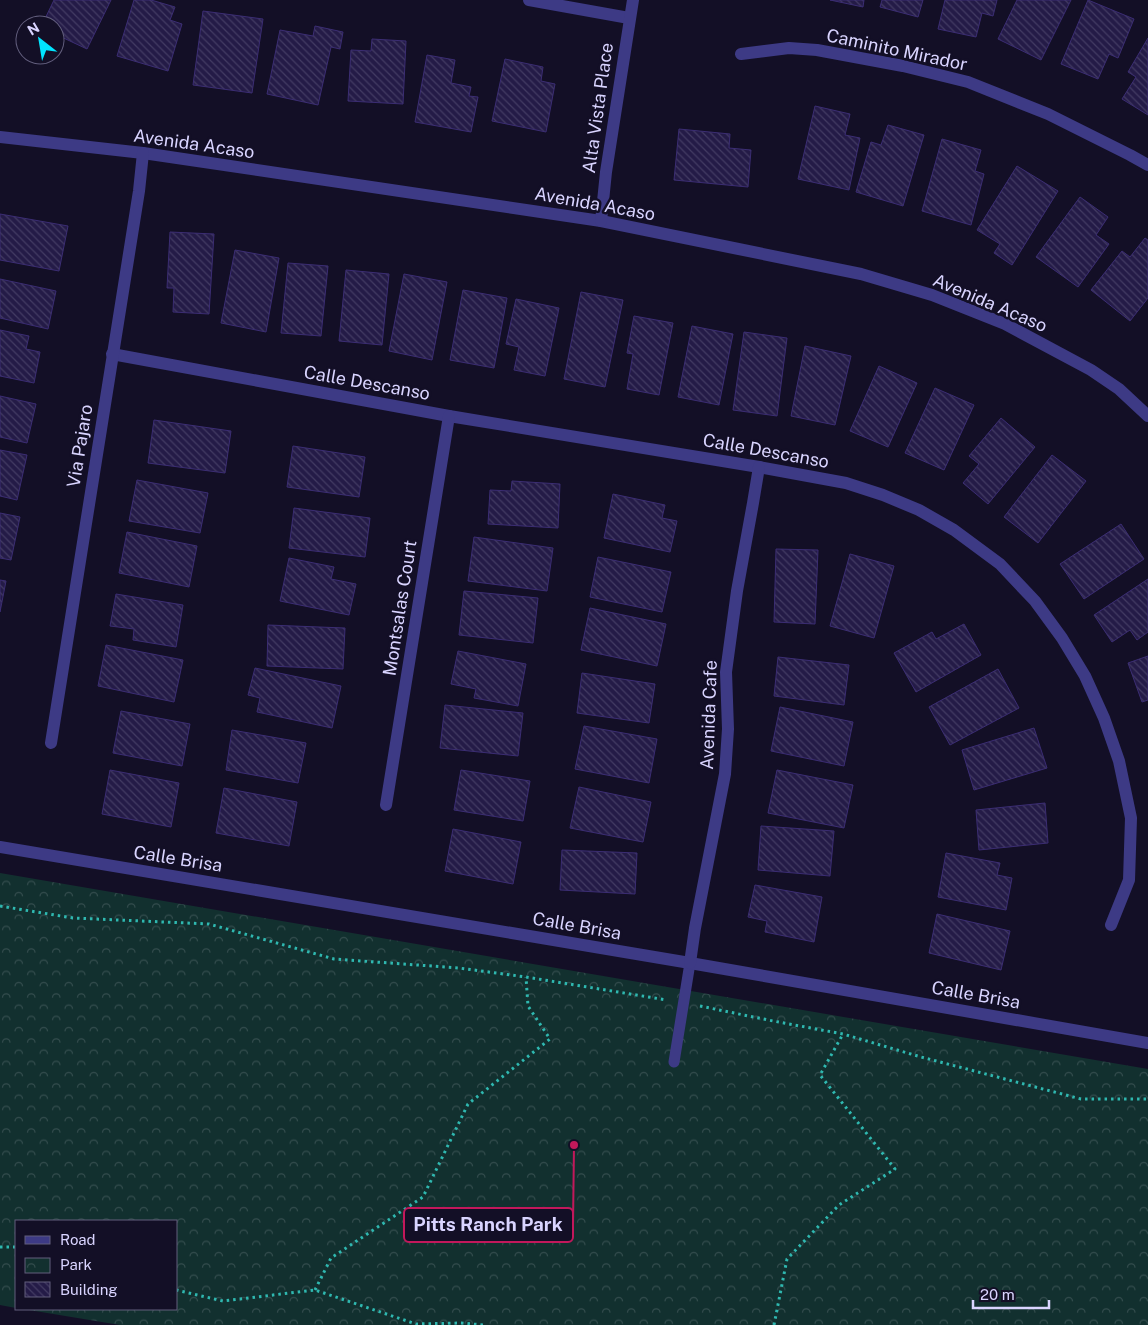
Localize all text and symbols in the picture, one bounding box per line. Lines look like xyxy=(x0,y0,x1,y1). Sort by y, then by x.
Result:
north arrow xyxy=(15,15,65,65)
text: N xyxy=(24,19,42,39)
street label: Caminito Mirador xyxy=(825,24,969,75)
street label: Alta Vista Place xyxy=(578,41,617,175)
street label: Avenida Acaso xyxy=(132,125,256,162)
street label: Avenida Acaso xyxy=(533,183,657,224)
street label: Avenida Acaso xyxy=(930,269,1050,336)
street label: Calle Descanso xyxy=(302,361,432,404)
street label: Via Pajaro xyxy=(63,403,96,489)
street label: Calle Descanso xyxy=(701,429,831,472)
street label: Montsalas Court xyxy=(378,538,421,677)
street label: Avenida Cafe xyxy=(696,660,721,770)
street label: Calle Brisa xyxy=(132,841,224,876)
street label: Calle Brisa xyxy=(531,907,623,944)
street label: Calle Brisa xyxy=(930,976,1022,1013)
callout: Pitts Ranch Park xyxy=(404,1208,573,1242)
text: Pitts Ranch Park xyxy=(413,1213,563,1235)
legend xyxy=(15,1220,178,1310)
text: Road xyxy=(60,1231,96,1248)
text: Park xyxy=(60,1256,92,1273)
scale bar xyxy=(973,1278,1049,1310)
text: Building xyxy=(60,1281,118,1298)
text: 20 m xyxy=(980,1286,1015,1303)

